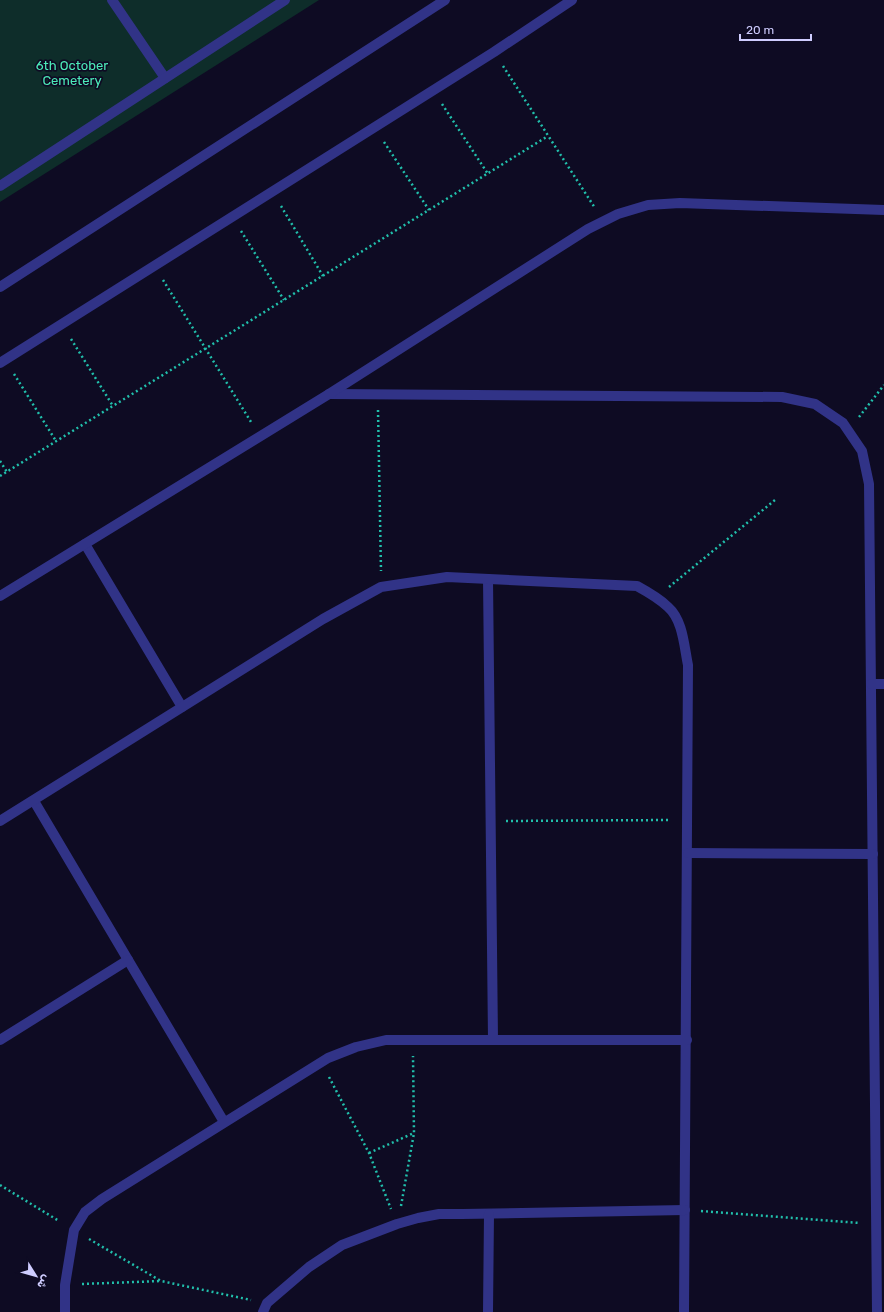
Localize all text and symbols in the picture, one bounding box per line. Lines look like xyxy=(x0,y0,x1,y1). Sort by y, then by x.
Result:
scale bar xyxy=(740,16,811,42)
text: 20 m xyxy=(746,23,774,37)
park label: 6th October Cemetery xyxy=(36,58,108,88)
north arrow xyxy=(16,1256,56,1296)
text: ش xyxy=(34,1272,53,1291)

